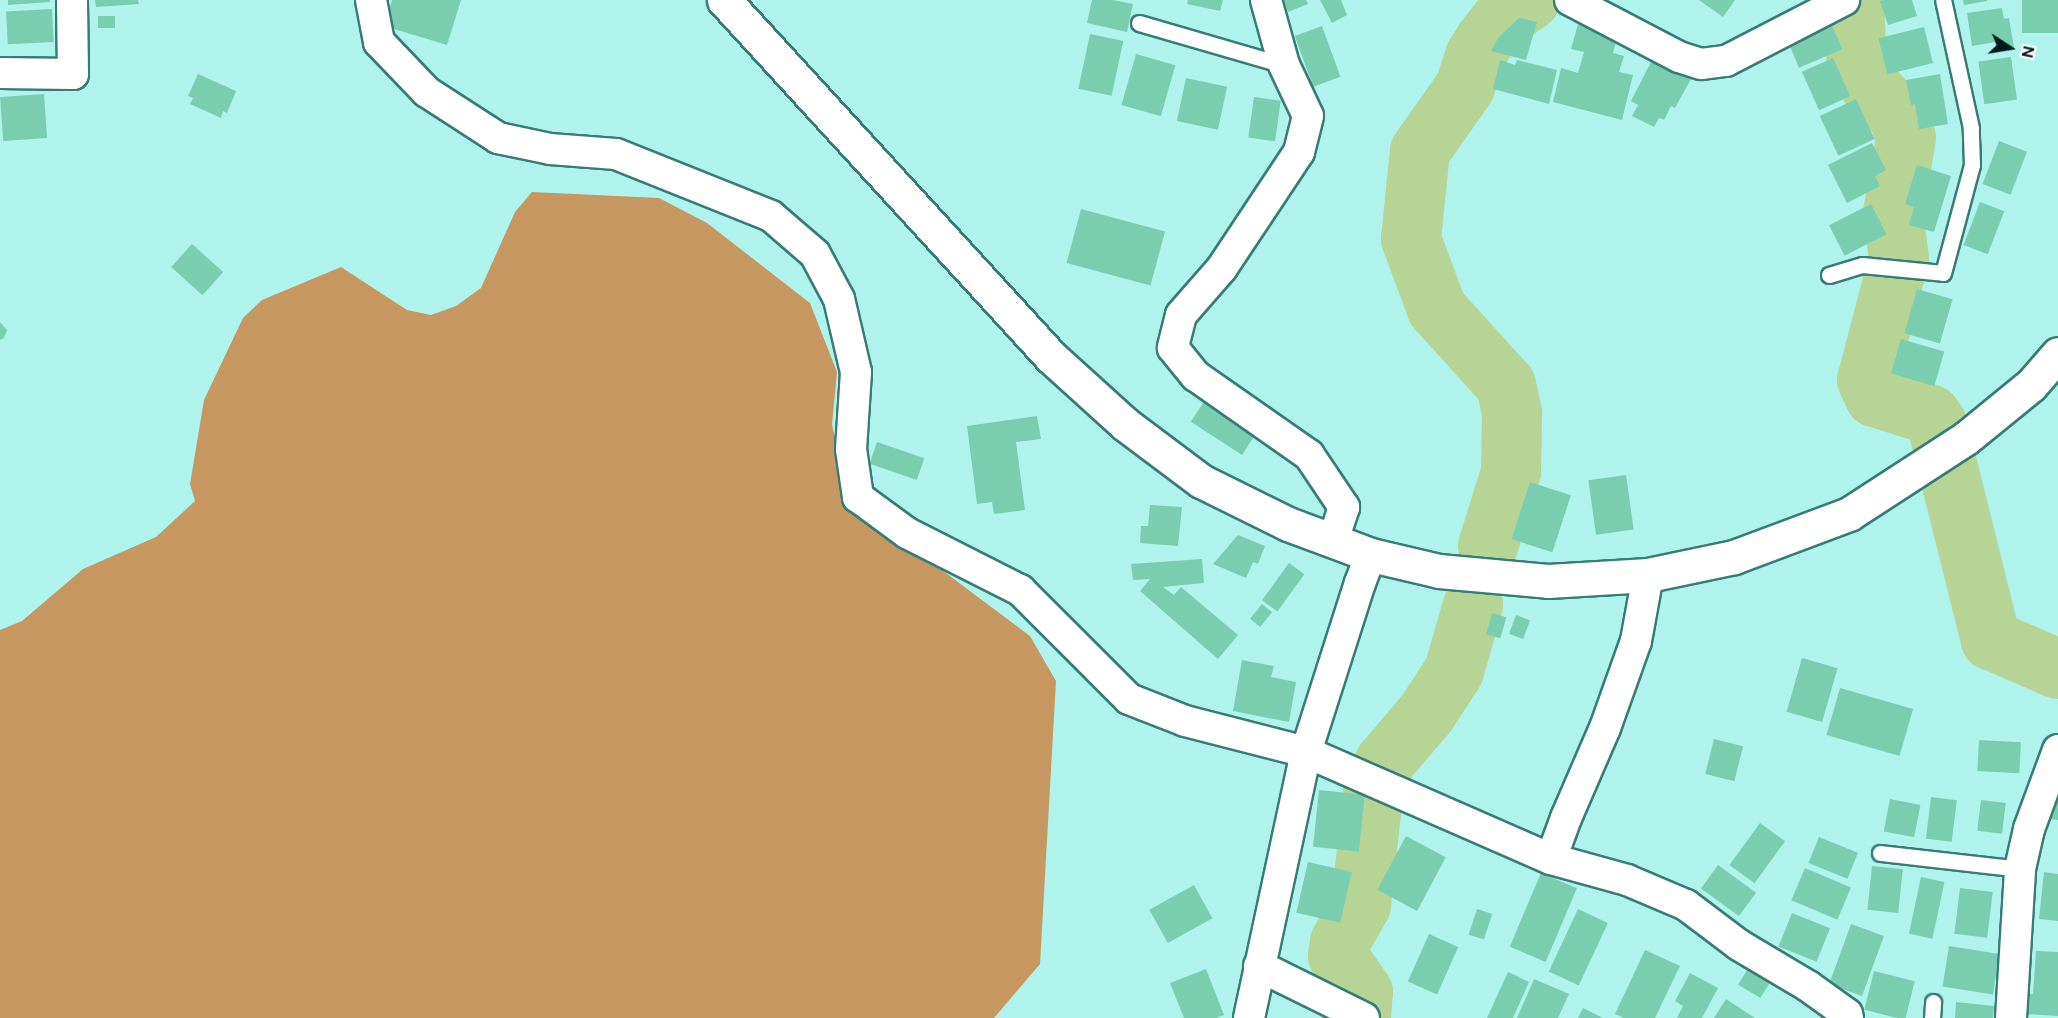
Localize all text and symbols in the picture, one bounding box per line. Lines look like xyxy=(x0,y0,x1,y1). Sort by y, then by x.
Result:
north arrow xyxy=(1980,18,2040,78)
text: N xyxy=(2017,44,2040,60)

